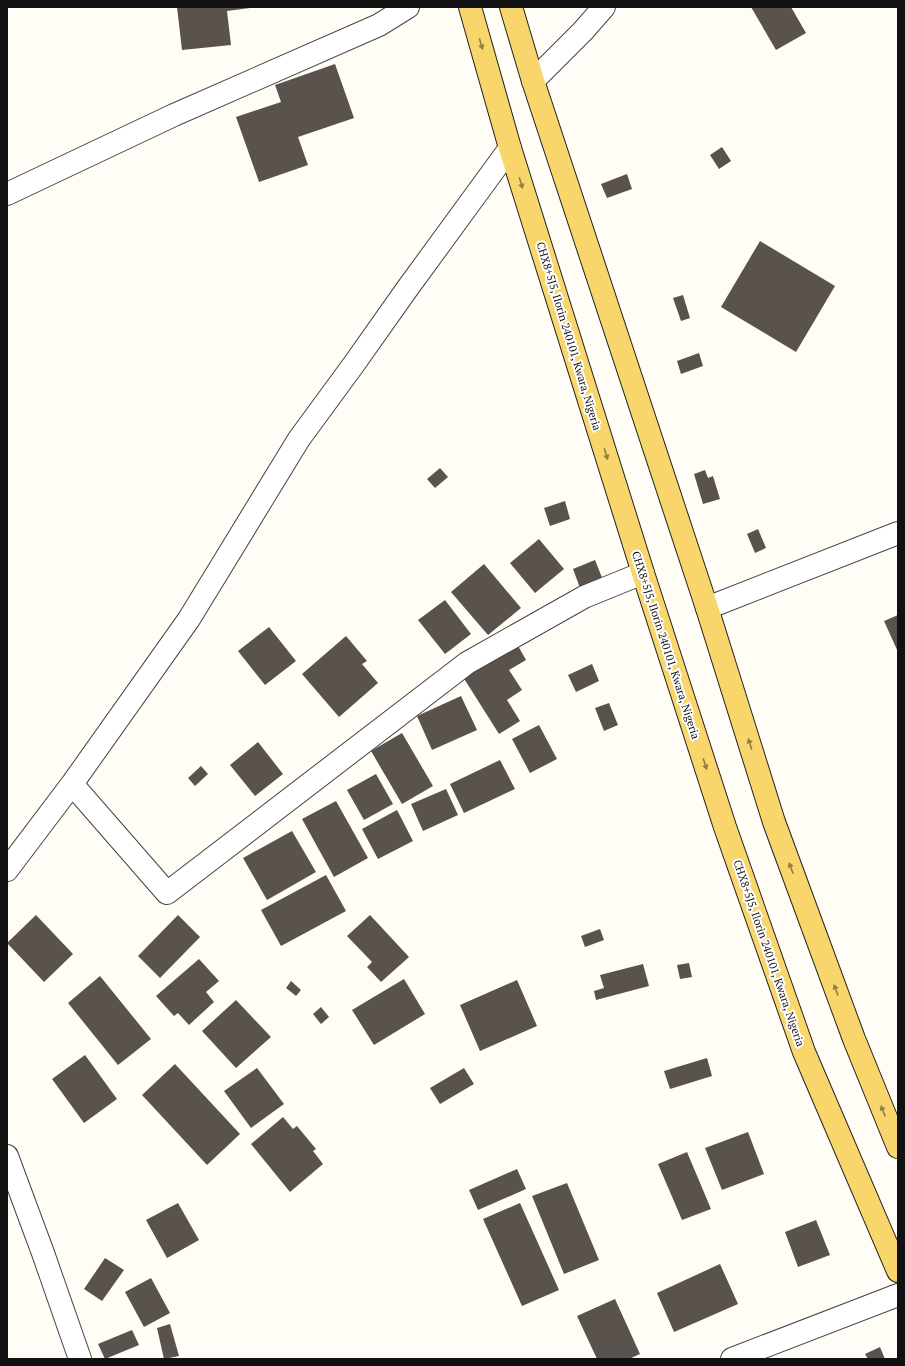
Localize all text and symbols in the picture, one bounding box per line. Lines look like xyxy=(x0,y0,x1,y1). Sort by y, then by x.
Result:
one-way arrow xyxy=(478,39,484,51)
one-way arrow xyxy=(518,177,524,189)
street label: CHX8+5J5, Ilorin 240101, Kwara, Nigeria xyxy=(534,240,605,432)
one-way arrow xyxy=(603,448,609,460)
street label: CHX8+5J5, Ilorin 240101, Kwara, Nigeria xyxy=(629,549,703,741)
one-way arrow xyxy=(746,738,752,750)
one-way arrow xyxy=(702,759,708,771)
street label: CHX8+5J5, Ilorin 240101, Kwara, Nigeria xyxy=(730,858,808,1049)
one-way arrow xyxy=(787,861,793,873)
one-way arrow xyxy=(832,983,838,995)
one-way arrow xyxy=(880,1104,886,1116)

